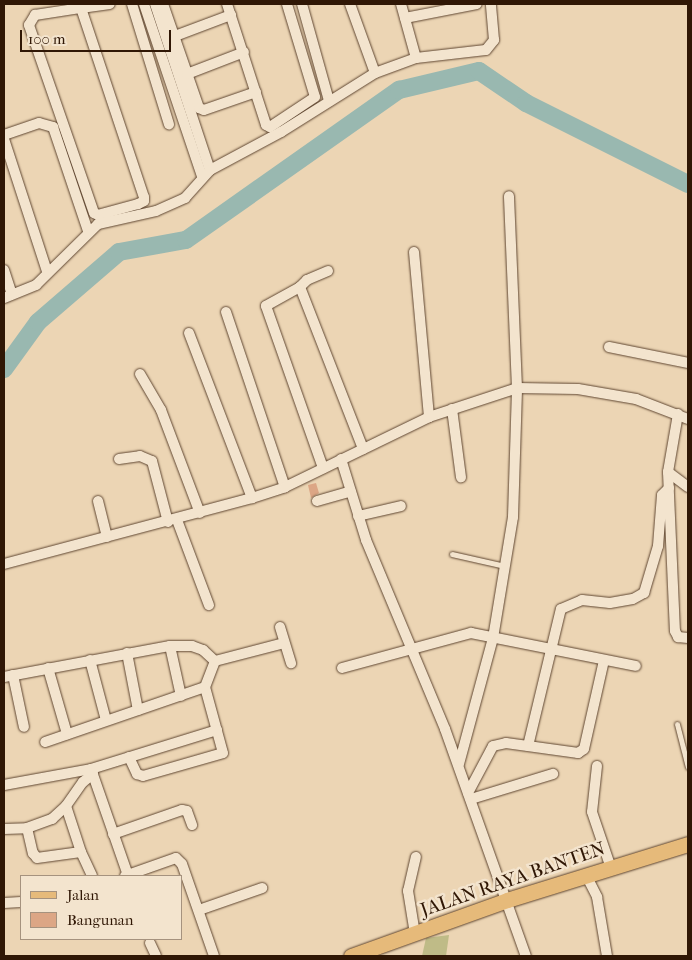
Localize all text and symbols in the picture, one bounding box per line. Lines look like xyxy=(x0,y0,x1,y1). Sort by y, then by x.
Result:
scale bar xyxy=(22,20,174,52)
text: 100 m xyxy=(28,30,66,48)
street label: JALAN RAYA BANTEN xyxy=(418,838,608,922)
legend xyxy=(20,875,182,940)
text: Jalan xyxy=(67,886,99,904)
text: Bangunan xyxy=(67,911,134,929)

